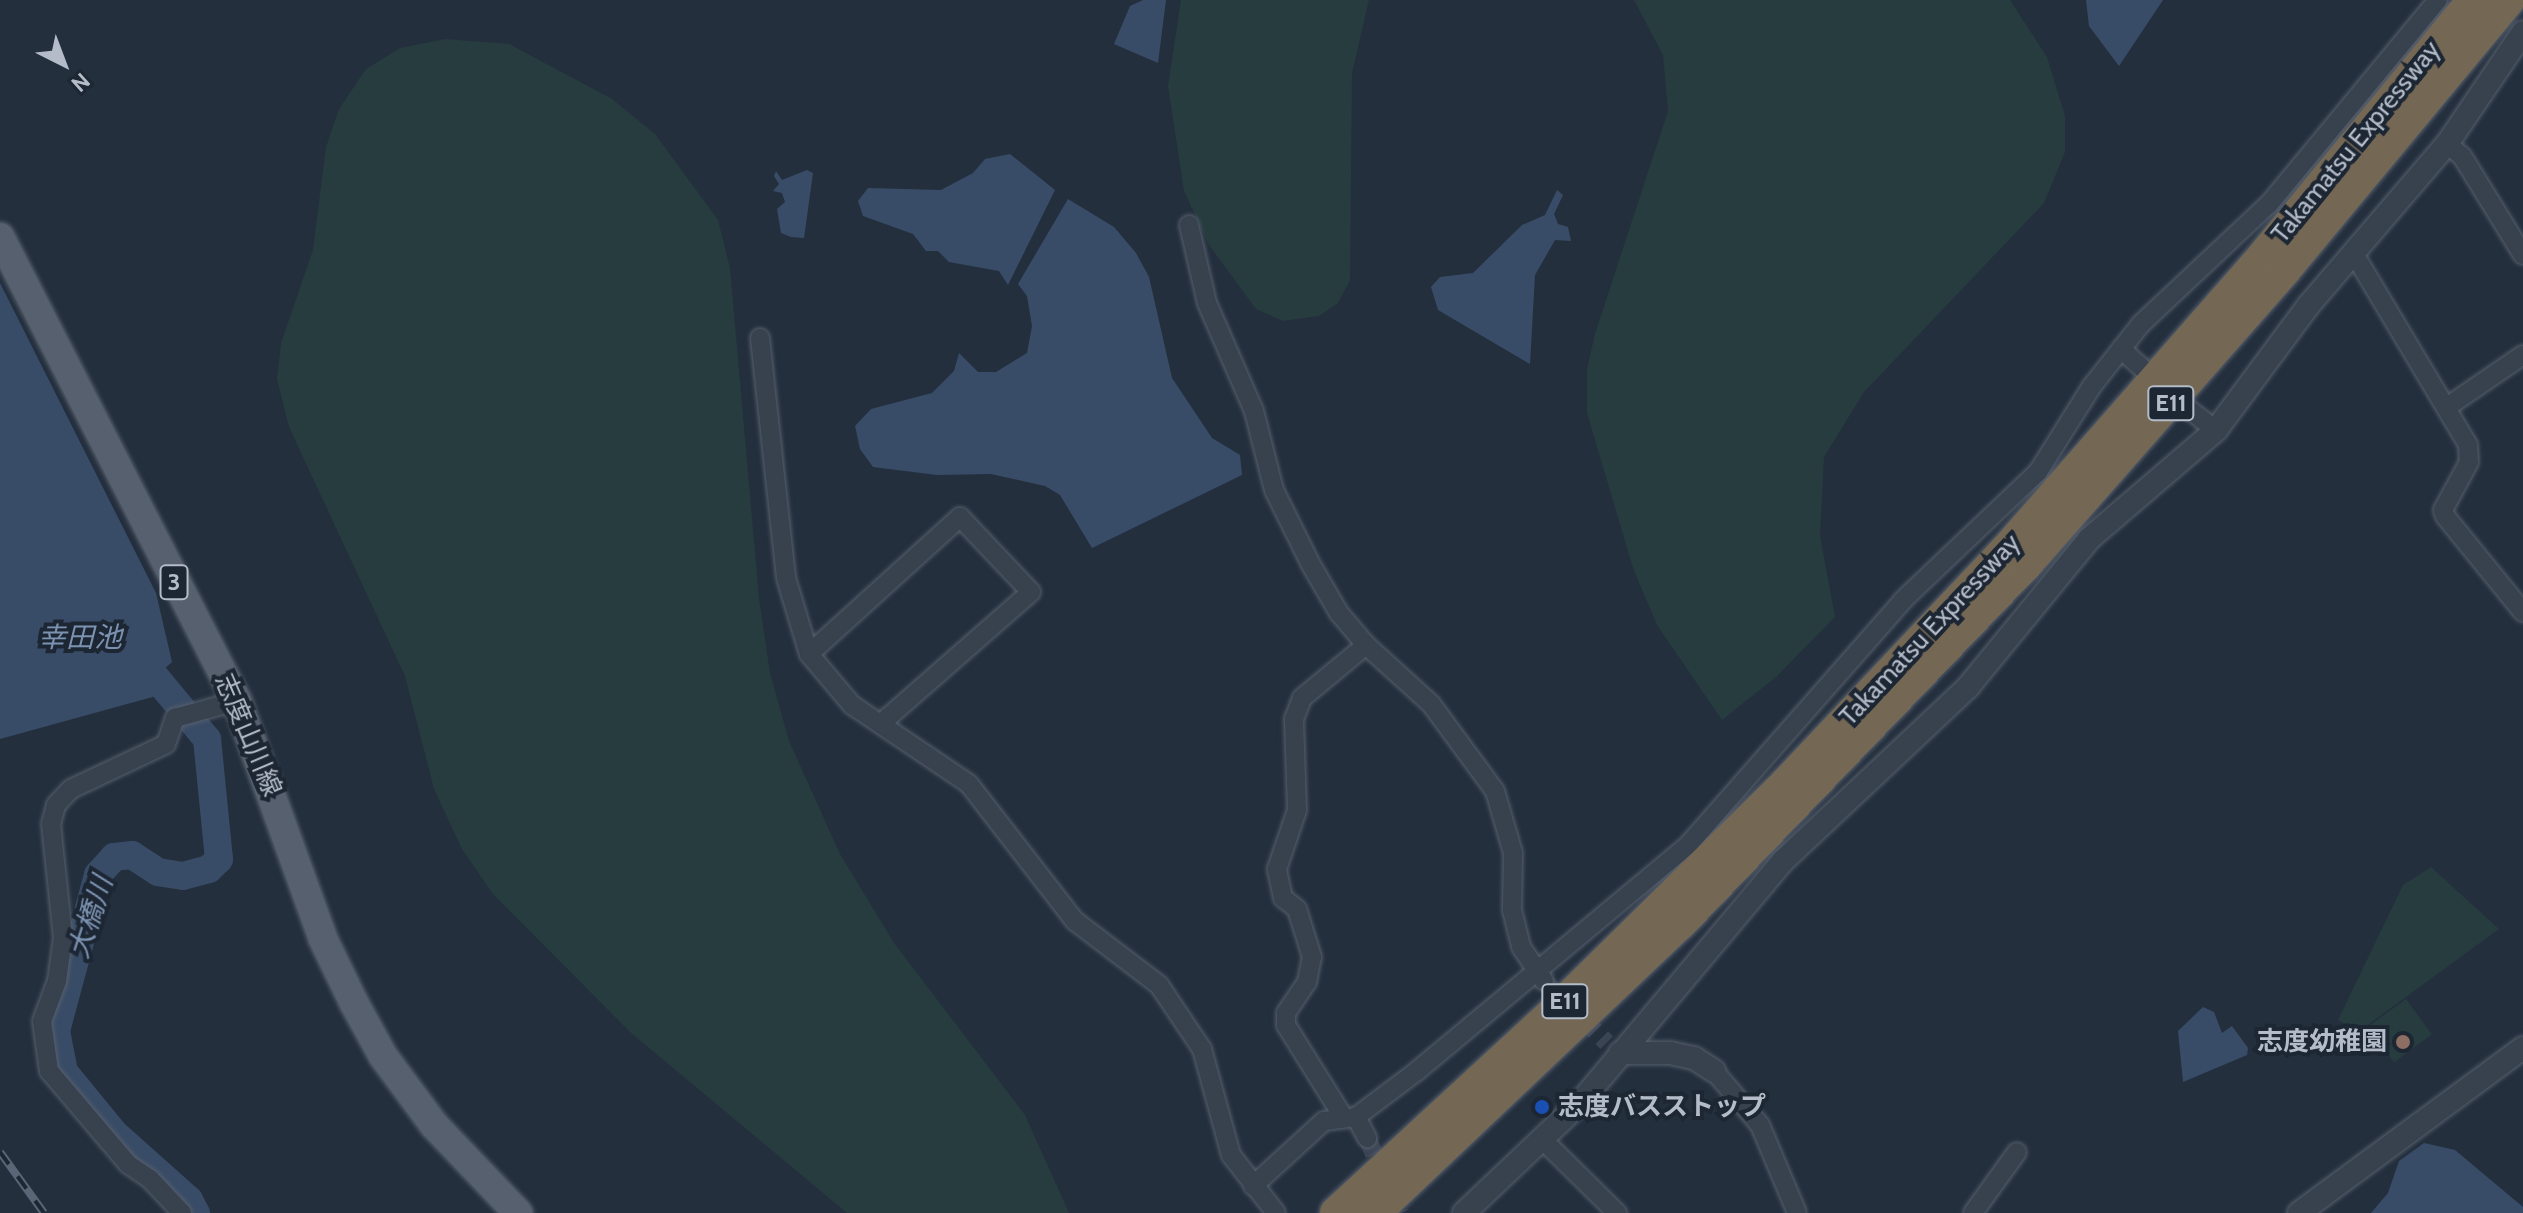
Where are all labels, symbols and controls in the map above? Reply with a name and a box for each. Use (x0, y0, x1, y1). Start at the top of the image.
north arrow (24, 24, 104, 104)
street label: Takamatsu Expressway (2265, 35, 2447, 249)
text: N (66, 67, 95, 97)
road number: E11 (2147, 383, 2195, 423)
street label: Takamatsu Expressway (1833, 528, 2027, 732)
road number: 3 (158, 562, 190, 602)
water label: 幸田池 (38, 620, 122, 654)
street label: 志度山川線 (208, 669, 288, 801)
water label: 大橋川 (61, 872, 119, 962)
road number: E11 (1541, 981, 1589, 1021)
place label: 志度幼稚園 (2257, 1026, 2387, 1058)
marker: 志度幼稚園 (2394, 1033, 2412, 1051)
place label: 志度バスストップ (1558, 1091, 1766, 1123)
marker: 志度バスストップ (1533, 1098, 1551, 1116)

